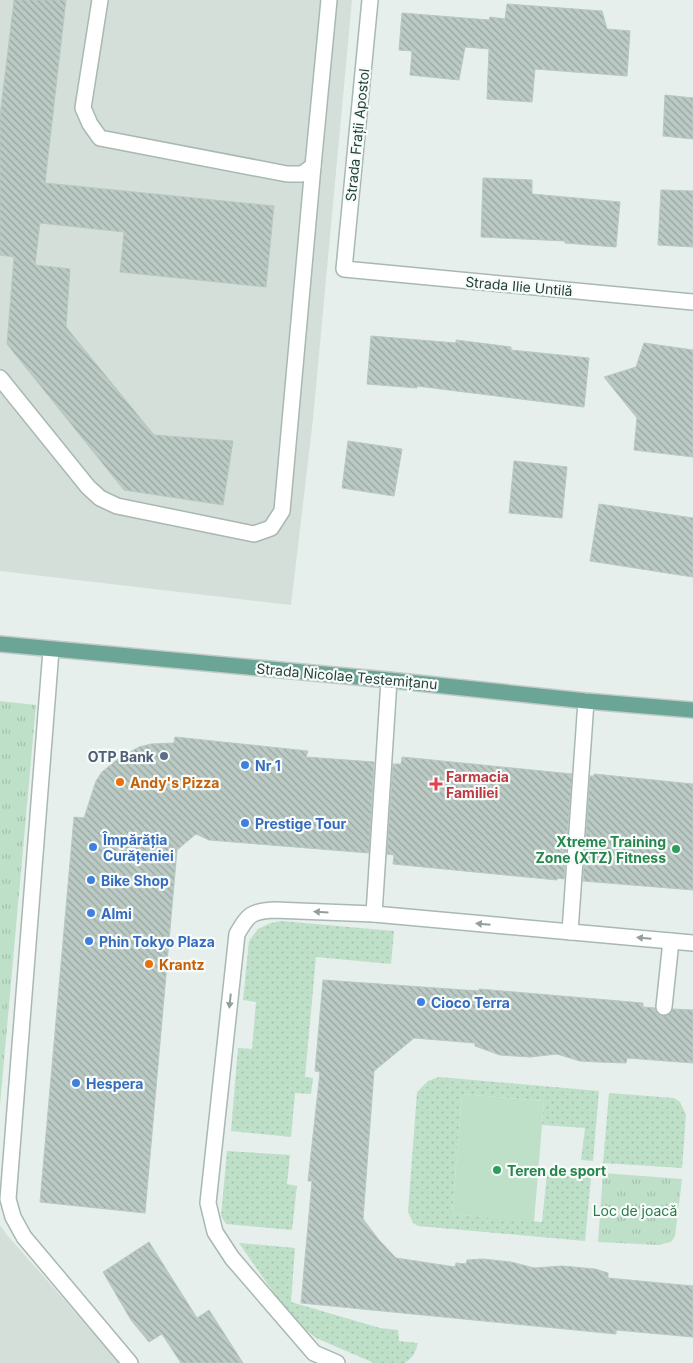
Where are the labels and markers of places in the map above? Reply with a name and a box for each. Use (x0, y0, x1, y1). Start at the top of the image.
place label: OTP Bank (88, 748, 155, 765)
marker: OTP Bank (158, 750, 170, 762)
place label: Nr 1 (255, 757, 281, 774)
marker: Nr 1 (239, 759, 251, 771)
place label: Farmacia Familiei (446, 768, 509, 801)
place label: Andy's Pizza (130, 774, 219, 791)
marker: Andy's Pizza (114, 776, 126, 788)
marker: Farmacia Familiei (430, 778, 442, 790)
place label: Prestige Tour (255, 815, 347, 832)
marker: Prestige Tour (239, 817, 251, 829)
place label: Împărăția Curățeniei (102, 830, 174, 864)
place label: Xtreme Training Zone (XTZ) Fitness (536, 833, 666, 866)
marker: Împărăția Curățeniei (87, 841, 99, 853)
marker: Xtreme Training Zone (XTZ) Fitness (670, 843, 682, 855)
place label: Bike Shop (101, 872, 169, 889)
marker: Bike Shop (85, 874, 97, 886)
place label: Almi (101, 905, 132, 922)
marker: Almi (85, 907, 97, 919)
place label: Phin Tokyo Plaza (99, 933, 215, 950)
marker: Phin Tokyo Plaza (83, 935, 95, 947)
place label: Krantz (159, 956, 205, 973)
marker: Krantz (143, 958, 155, 970)
place label: Cioco Terra (431, 994, 510, 1011)
marker: Cioco Terra (415, 996, 427, 1008)
place label: Hespera (86, 1075, 143, 1092)
marker: Hespera (70, 1077, 82, 1089)
place label: Teren de sport (507, 1162, 606, 1179)
marker: Teren de sport (491, 1164, 503, 1176)

